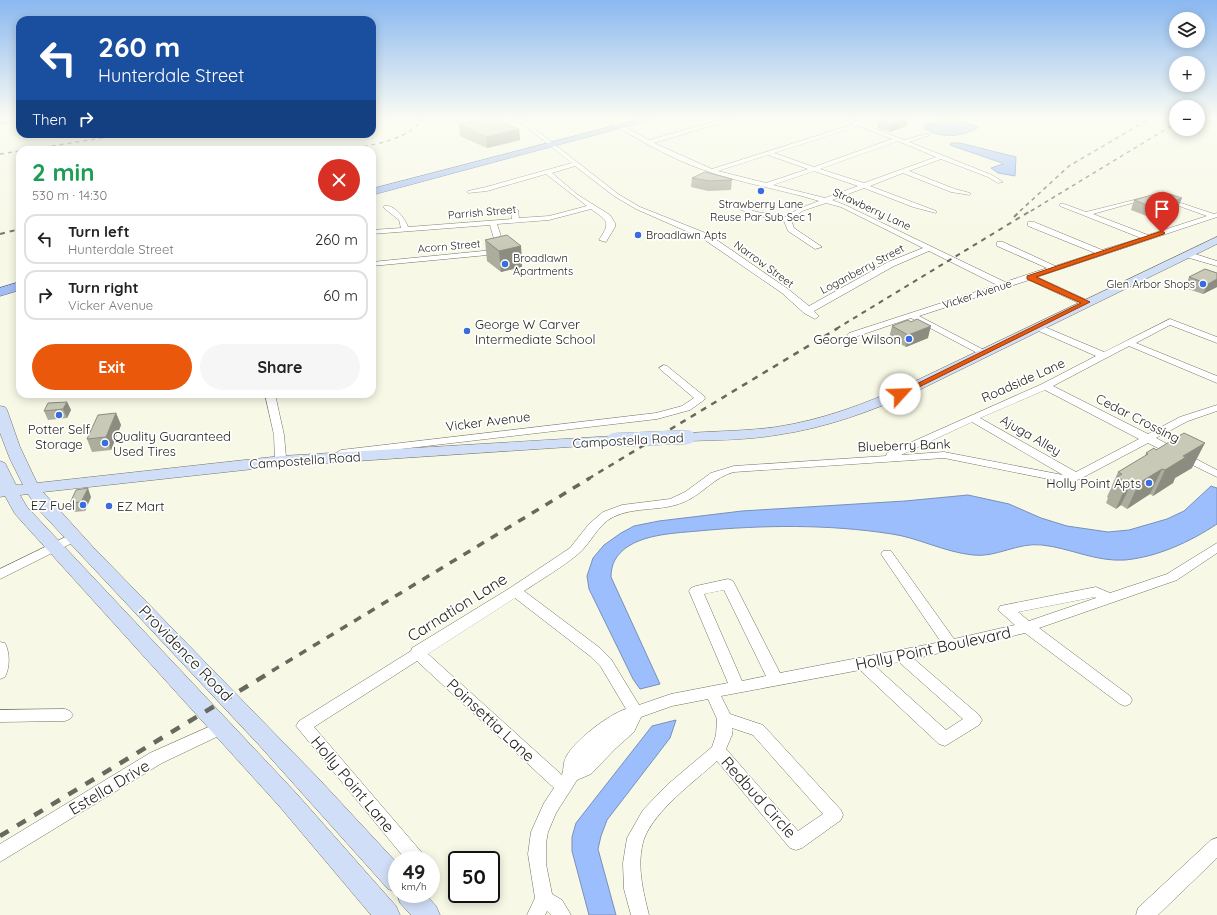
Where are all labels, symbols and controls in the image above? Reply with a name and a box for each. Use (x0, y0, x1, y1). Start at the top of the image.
map controls (1169, 12, 1205, 136)
button: layers (1169, 12, 1205, 48)
text: 260 m (98, 29, 180, 64)
icon: left (32, 32, 84, 84)
button: + (1169, 56, 1205, 92)
text: Hunterdale Street (98, 64, 244, 87)
button: − (1169, 100, 1205, 136)
icon: right (75, 108, 97, 130)
text: Then (32, 110, 67, 129)
text: 2 min (32, 157, 94, 187)
button: close (318, 159, 360, 201)
street label: Strawberry Lane (831, 185, 913, 233)
marker: Strawberry Lane Reuse Par Sub Sec 1 (756, 186, 766, 196)
text: 530 m · 14:30 (32, 187, 107, 203)
pin (1145, 192, 1179, 233)
place label: Strawberry Lane Reuse Par Sub Sec 1 (710, 197, 812, 224)
icon: arrive (1151, 198, 1173, 220)
street label: Parrish Street (447, 202, 517, 222)
text: Turn left (68, 222, 130, 241)
icon: left (34, 228, 56, 250)
place label: Broadlawn Apts (646, 228, 727, 242)
text: 260 m (315, 230, 358, 249)
marker: Broadlawn Apts (633, 230, 643, 240)
street label: Acorn Street (417, 236, 481, 256)
street label: Narrow Street (731, 238, 797, 291)
text: Hunterdale Street (68, 241, 174, 257)
street label: Loganberry Street (818, 241, 907, 297)
place label: Broadlawn Apartments (513, 251, 573, 278)
marker: Broadlawn Apartments (500, 259, 510, 269)
street label: Vicker Avenue (941, 276, 1013, 312)
place label: Glen Arbor Shops (1107, 277, 1195, 291)
text: Turn right (68, 278, 139, 297)
marker: Glen Arbor Shops (1198, 279, 1208, 289)
icon: right (34, 284, 56, 306)
text: 60 m (323, 286, 358, 305)
text: Vicker Avenue (68, 297, 153, 313)
place label: George W Carver Intermediate School (475, 316, 596, 347)
marker: George W Carver Intermediate School (462, 326, 472, 336)
place label: George Wilson (813, 331, 901, 347)
marker: George Wilson (904, 334, 914, 344)
button: Exit (32, 344, 192, 390)
button: Share (200, 344, 360, 390)
street label: Roadside Lane (979, 354, 1067, 406)
position arrow (879, 373, 921, 415)
street label: Cedar Crossing (1093, 390, 1183, 446)
street label: Vicker Avenue (445, 408, 531, 434)
marker: Potter Self Storage (54, 410, 64, 420)
street label: Ajuga Alley (998, 411, 1064, 459)
place label: Potter Self Storage (28, 421, 91, 452)
place label: Quality Guaranteed Used Tires (113, 428, 231, 459)
street label: Campostella Road (572, 429, 684, 451)
street label: Blueberry Bank (857, 435, 951, 455)
marker: Quality Guaranteed Used Tires (100, 438, 110, 448)
street label: Campostella Road (249, 448, 361, 472)
place label: Holly Point Apts (1046, 475, 1141, 491)
marker: Holly Point Apts (1144, 478, 1154, 488)
place label: EZ Fuel (31, 497, 75, 513)
place label: EZ Mart (117, 498, 164, 514)
marker: EZ Fuel (78, 500, 88, 510)
marker: EZ Mart (104, 501, 114, 511)
street label: Carnation Lane (403, 568, 511, 646)
street label: Providence Road (135, 601, 237, 705)
street label: Holly Point Boulevard (853, 622, 1013, 674)
street label: Poinsettia Lane (443, 674, 539, 766)
street label: Holly Point Lane (307, 732, 399, 836)
street label: Redbud Circle (717, 752, 801, 842)
street label: Estella Drive (65, 755, 153, 819)
speed limit sign: 50 (448, 851, 500, 903)
text: 49 (403, 859, 425, 884)
text: km/h (401, 880, 427, 893)

